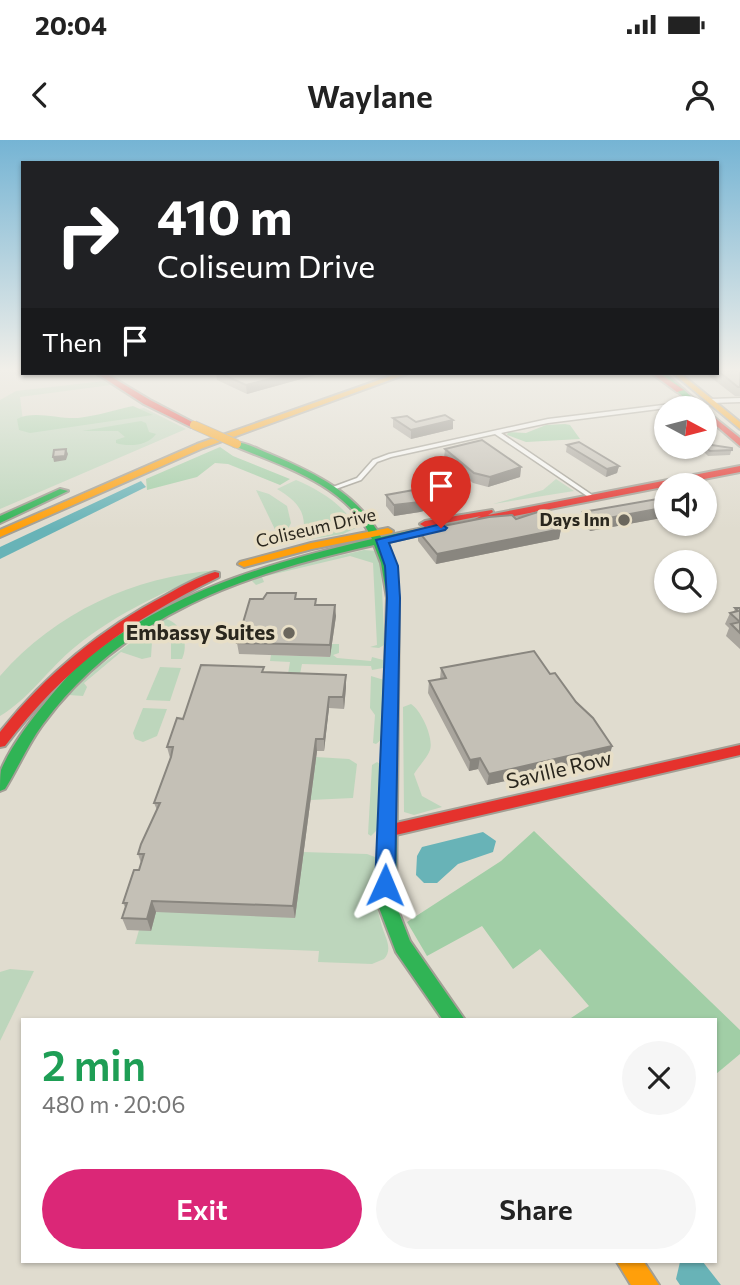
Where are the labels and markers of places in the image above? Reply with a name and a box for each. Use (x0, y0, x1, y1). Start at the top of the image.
pin (411, 456, 471, 528)
place label: Days Inn (540, 508, 610, 530)
marker: Days Inn (616, 512, 632, 528)
place label: Embassy Suites (126, 619, 275, 644)
marker: Embassy Suites (281, 625, 297, 641)

